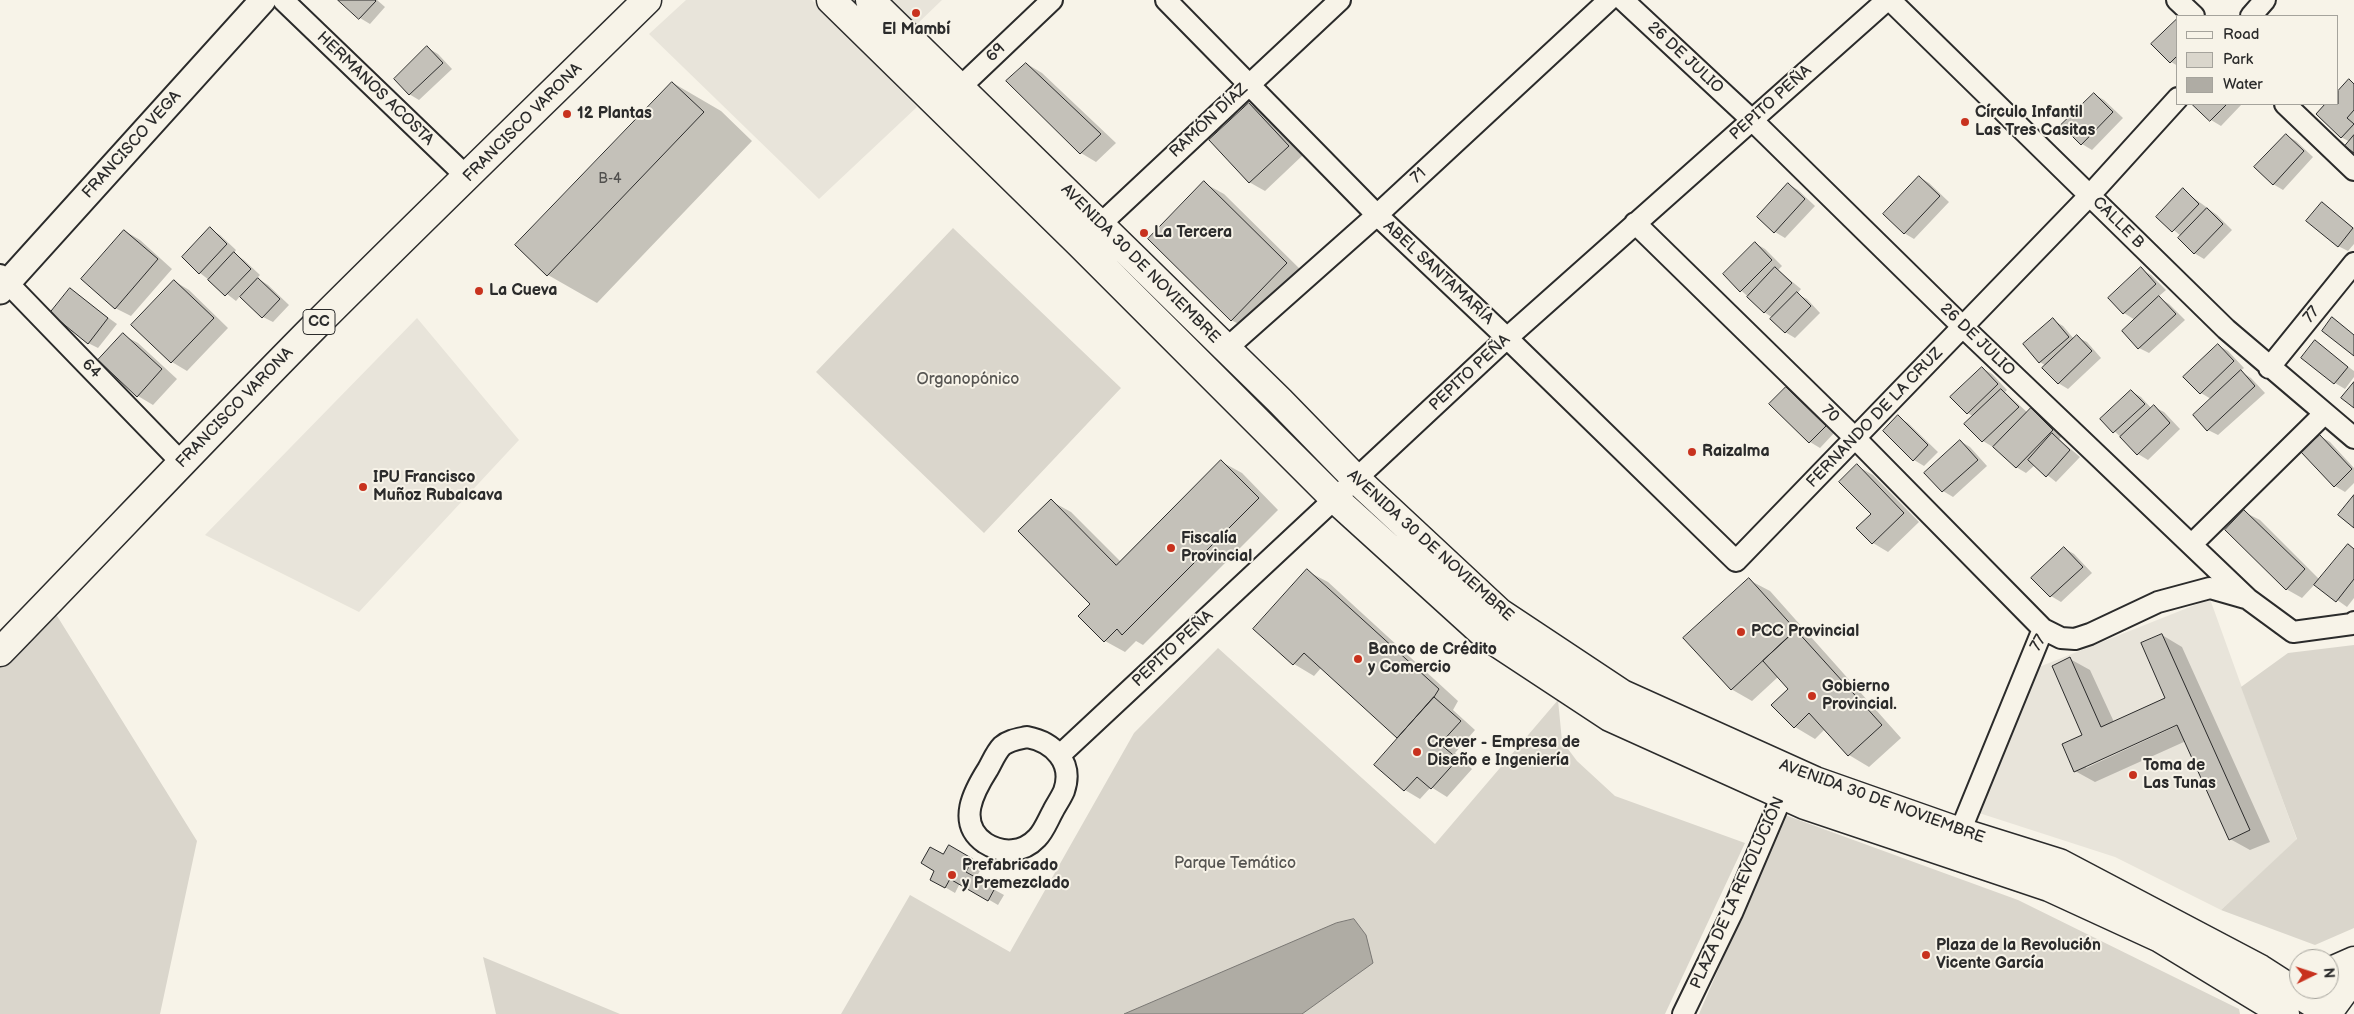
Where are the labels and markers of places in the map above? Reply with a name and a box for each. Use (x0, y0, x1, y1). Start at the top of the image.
marker: El Mambí (910, 7, 922, 19)
place label: El Mambí (882, 20, 950, 40)
place label: Círculo Infantil Las Tres Casitas (1975, 103, 2095, 141)
place label: 12 Plantas (577, 104, 652, 124)
marker: 12 Plantas (561, 108, 573, 120)
marker: Círculo Infantil Las Tres Casitas (1959, 116, 1971, 128)
place label: La Tercera (1154, 223, 1232, 243)
marker: La Tercera (1138, 227, 1150, 239)
place label: La Cueva (489, 281, 557, 301)
marker: La Cueva (473, 285, 485, 297)
place label: Raizalma (1702, 442, 1770, 462)
marker: Raizalma (1686, 446, 1698, 458)
place label: IPU Francisco Muñoz Rubalcava (373, 468, 503, 506)
marker: IPU Francisco Muñoz Rubalcava (357, 481, 369, 493)
place label: Fiscalía Provincial (1181, 529, 1252, 567)
marker: Fiscalía Provincial (1165, 542, 1177, 554)
place label: PCC Provincial (1751, 622, 1859, 642)
marker: PCC Provincial (1735, 626, 1747, 638)
place label: Banco de Crédito y Comercio (1368, 640, 1497, 678)
marker: Banco de Crédito y Comercio (1352, 653, 1364, 665)
place label: Gobierno Provincial. (1822, 677, 1897, 715)
marker: Gobierno Provincial. (1806, 690, 1818, 702)
place label: Crever - Empresa de Diseño e Ingeniería (1427, 733, 1580, 771)
marker: Crever - Empresa de Diseño e Ingeniería (1411, 746, 1423, 758)
place label: Toma de Las Tunas (2143, 756, 2216, 794)
marker: Toma de Las Tunas (2127, 769, 2139, 781)
place label: Prefabricado y Premezclado (962, 856, 1070, 894)
marker: Prefabricado y Premezclado (946, 869, 958, 881)
place label: Plaza de la Revolución Vicente García (1936, 936, 2101, 974)
marker: Plaza de la Revolución Vicente García (1920, 949, 1932, 961)

